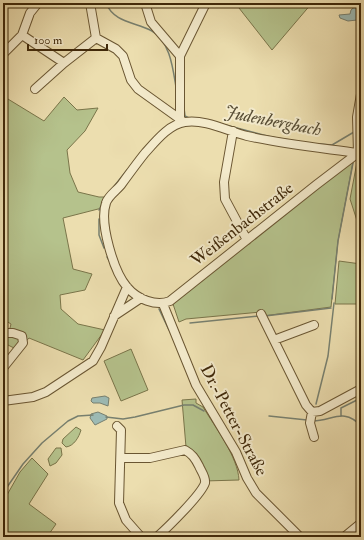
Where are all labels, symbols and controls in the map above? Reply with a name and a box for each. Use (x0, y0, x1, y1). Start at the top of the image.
scale bar (28, 26, 107, 52)
text: 100 m (34, 33, 63, 48)
water label: Judenbergbach (223, 100, 323, 142)
street label: Weißenbachstraße (186, 177, 297, 271)
street label: Dr.-Petter-Straße (196, 361, 272, 479)

